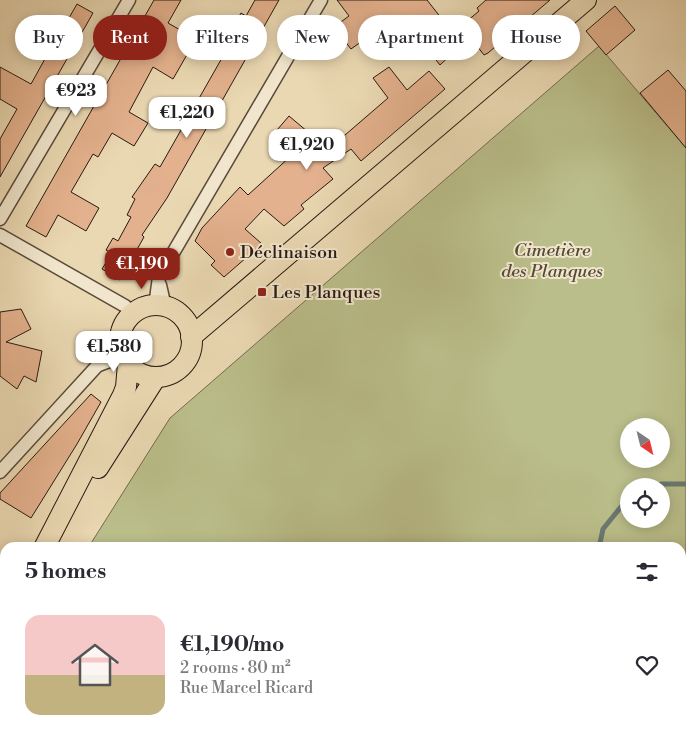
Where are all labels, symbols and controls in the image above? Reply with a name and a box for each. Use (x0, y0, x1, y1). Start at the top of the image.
chip: Buy (15, 15, 83, 60)
chip: Rent (93, 15, 167, 60)
chip: Filters (177, 15, 267, 60)
chip: New (277, 15, 348, 60)
chip: Apartment (358, 15, 482, 60)
chip: House (492, 15, 580, 60)
pin: €923 (46, 74, 106, 117)
text: €923 (56, 81, 96, 101)
pin: €1,220 (146, 96, 228, 139)
text: €1,220 (160, 103, 214, 123)
pin: €1,920 (266, 128, 348, 171)
text: €1,920 (280, 135, 334, 155)
park label: Cimetière des Planques (501, 239, 603, 283)
place label: Déclinaison (240, 241, 338, 264)
marker: Déclinaison (224, 246, 236, 258)
pin: €1,190 (101, 248, 183, 290)
text: €1,190 (116, 254, 168, 274)
place label: Les Planques (272, 281, 381, 304)
marker: Les Planques (256, 286, 268, 298)
pin: €1,580 (73, 330, 155, 373)
text: €1,580 (87, 337, 141, 357)
north arrow (620, 418, 670, 468)
map controls (620, 418, 670, 528)
button: locate (620, 478, 670, 528)
icon: filters (633, 558, 661, 586)
text: 5 homes (25, 559, 106, 585)
text: €1,190/mo (180, 632, 284, 658)
icon: home (65, 635, 125, 695)
icon: heart (633, 651, 661, 679)
text: 2 rooms · 80 m² (180, 658, 291, 678)
text: Rue Marcel Ricard (180, 678, 313, 698)

